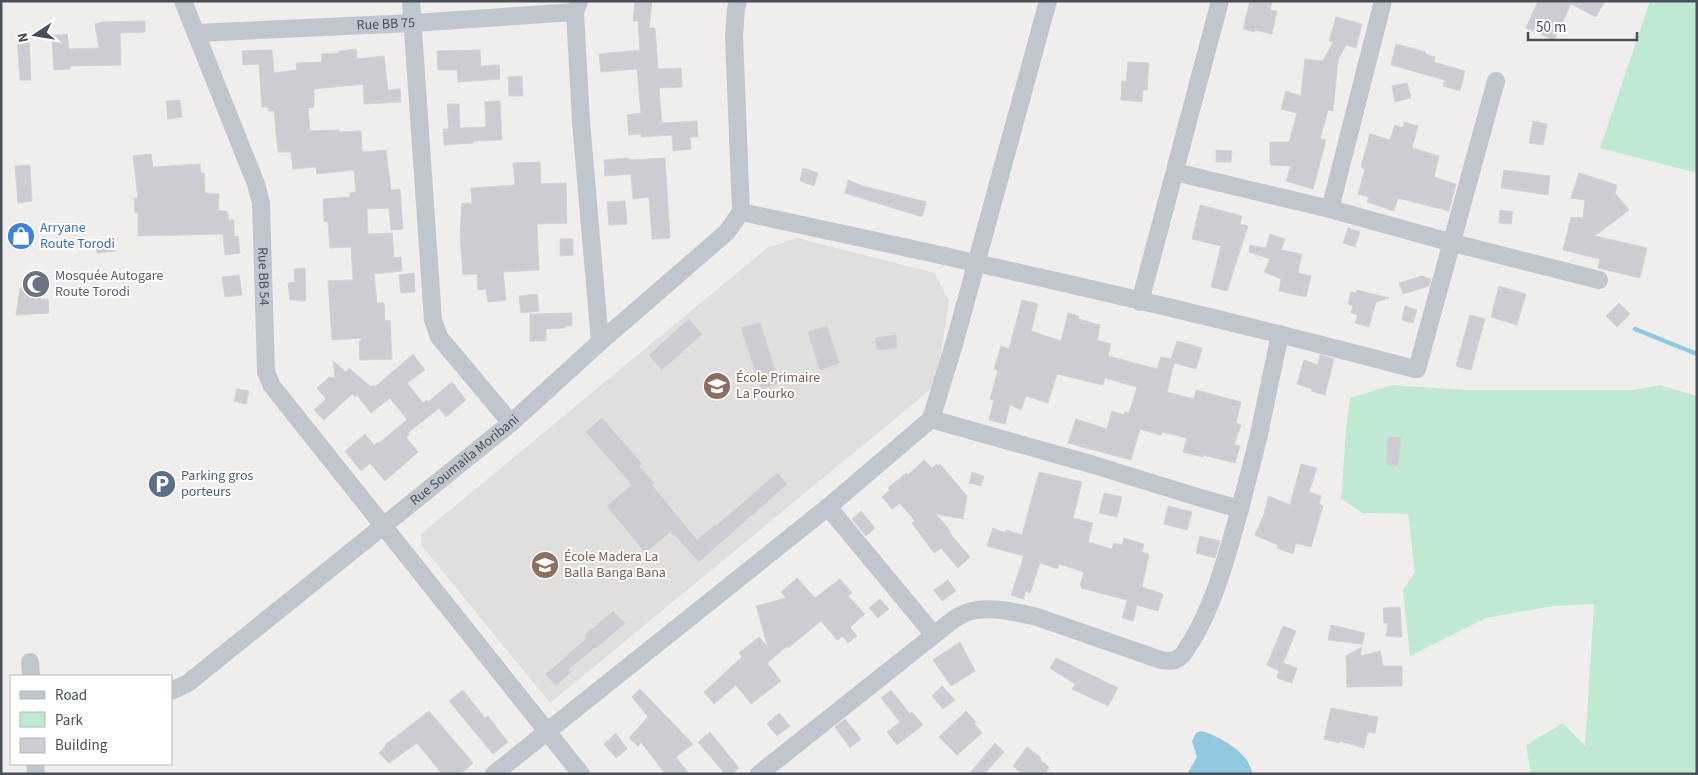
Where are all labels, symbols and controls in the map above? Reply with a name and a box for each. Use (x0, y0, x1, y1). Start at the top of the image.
north arrow (10, 10, 60, 60)
scale bar (1528, 10, 1637, 42)
street label: Rue BB 75 (356, 13, 416, 36)
text: 50 m (1536, 17, 1566, 38)
text: N (13, 31, 34, 44)
place label: Arryane Route Torodi (40, 218, 115, 254)
shop icon: Arryane Route Torodi (6, 221, 36, 251)
street label: Rue BB 54 (252, 247, 274, 306)
place label: Mosquée Autogare Route Torodi (55, 266, 164, 302)
mosque icon: Mosquée Autogare Route Torodi (21, 269, 51, 299)
place label: École Primaire La Pourko (736, 368, 820, 404)
school or university icon: École Primaire La Pourko (702, 371, 732, 401)
street label: Rue Soumaila Moribani (406, 410, 524, 511)
place label: Parking gros porteurs (181, 466, 253, 502)
parking icon: Parking gros porteurs (147, 469, 177, 499)
place label: École Madera La Balla Banga Bana (564, 547, 666, 583)
school or university icon: École Madera La Balla Banga Bana (530, 550, 560, 580)
legend (10, 675, 172, 765)
text: Road (55, 685, 87, 706)
text: Park (55, 710, 84, 731)
text: Building (55, 735, 108, 756)

